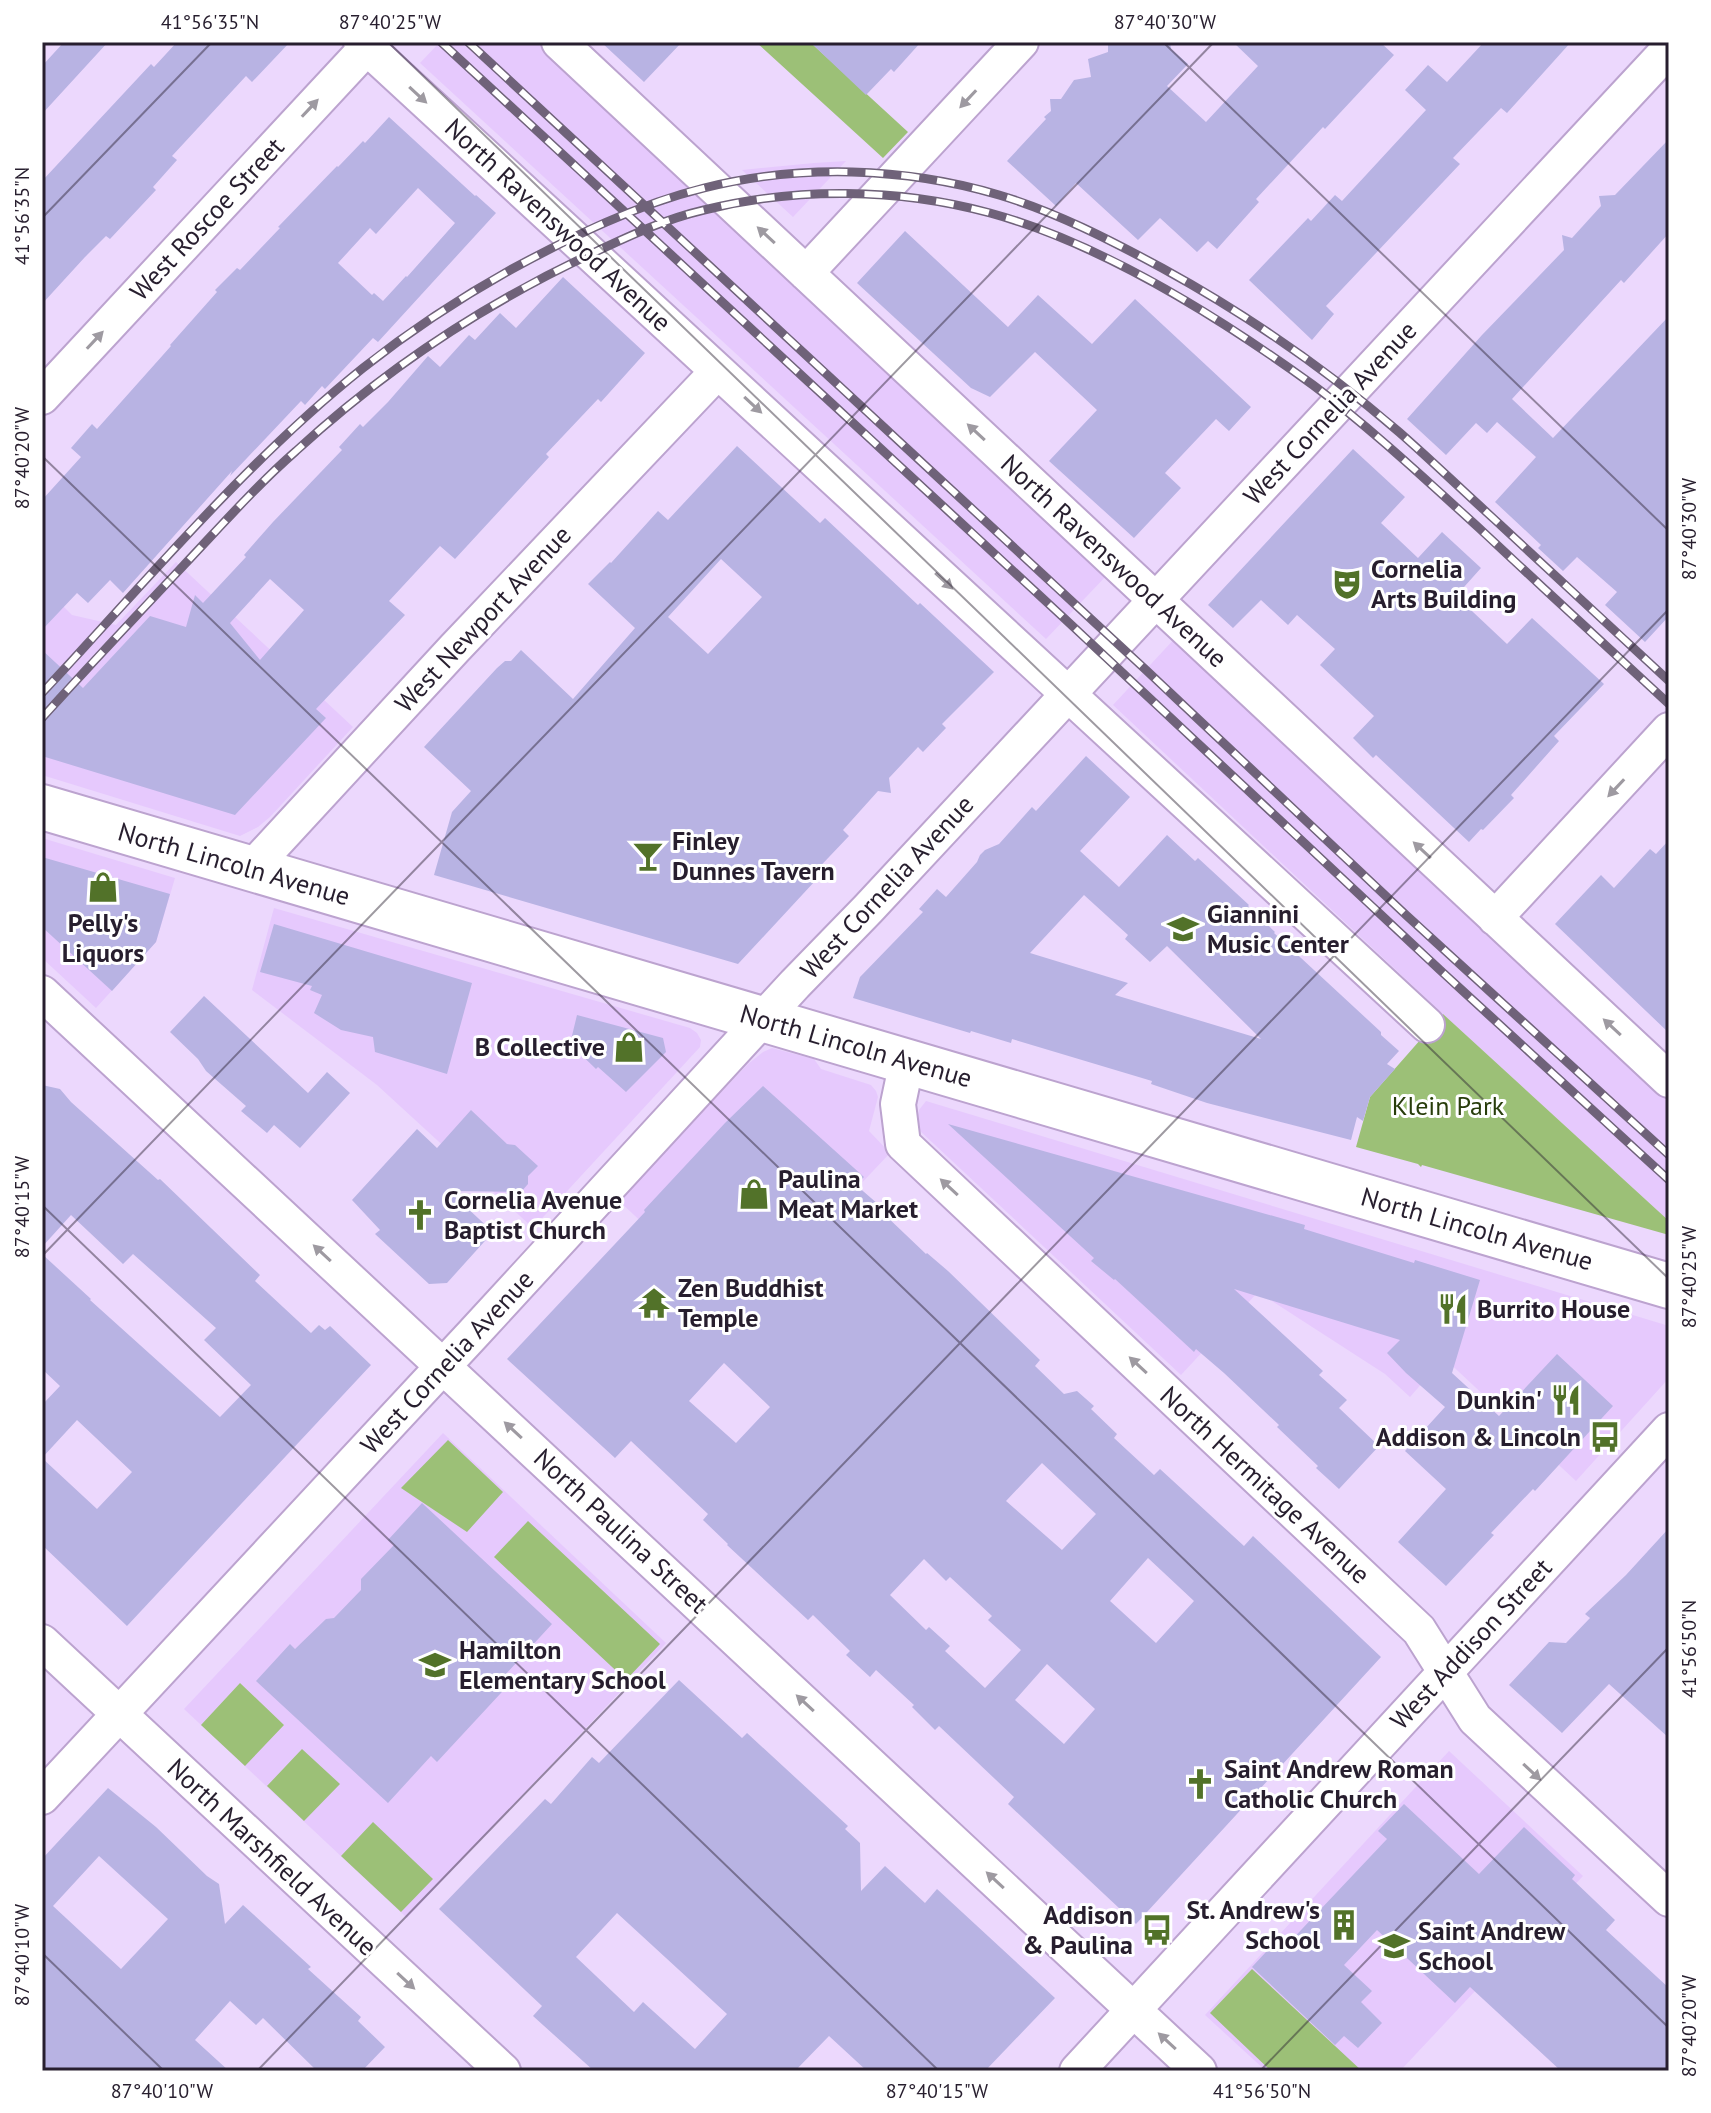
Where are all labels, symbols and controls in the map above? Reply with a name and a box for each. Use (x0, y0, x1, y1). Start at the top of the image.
text: 41°56'35"N (161, 9, 259, 35)
text: 87°40'25"W (339, 9, 442, 35)
text: 87°40'30"W (1114, 9, 1217, 35)
one-way arrow (408, 86, 427, 104)
one-way arrow (959, 89, 977, 108)
one-way arrow (301, 99, 319, 118)
street label: North Ravenswood Avenue (438, 111, 678, 338)
street label: West Roscoe Street (123, 130, 291, 307)
text: 41°56'35"N (9, 167, 35, 265)
one-way arrow (757, 227, 776, 245)
street label: West Cornelia Avenue (1236, 314, 1423, 511)
one-way arrow (86, 330, 104, 349)
one-way arrow (743, 395, 762, 413)
text: 87°40'20"W (9, 406, 35, 509)
one-way arrow (967, 424, 986, 442)
street label: North Ravenswood Avenue (994, 447, 1234, 674)
text: 87°40'30"W (1676, 477, 1702, 580)
street label: West Newport Avenue (387, 518, 578, 719)
place label: Cornelia Arts Building (1371, 552, 1516, 615)
theatre icon: Cornelia Arts Building (1330, 567, 1364, 601)
one-way arrow (934, 572, 953, 590)
one-way arrow (1608, 778, 1626, 797)
street label: West Cornelia Avenue (793, 788, 980, 985)
street label: North Lincoln Avenue (114, 815, 354, 912)
place label: Finley Dunnes Tavern (672, 824, 835, 887)
bar icon: Finley Dunnes Tavern (631, 839, 665, 873)
one-way arrow (1413, 841, 1432, 859)
shop icon: Pelly's Liquors (86, 870, 120, 904)
place label: Giannini Music Center (1207, 897, 1350, 960)
place label: Pelly's Liquors (62, 906, 144, 969)
school or university icon: Giannini Music Center (1166, 912, 1200, 946)
street label: North Lincoln Avenue (736, 997, 976, 1094)
one-way arrow (1603, 1018, 1622, 1037)
place label: B Collective (475, 1030, 605, 1063)
shop icon: B Collective (612, 1030, 646, 1064)
park label: Klein Park (1392, 1089, 1505, 1122)
text: 87°40'15"W (9, 1155, 35, 1258)
place label: Paulina Meat Market (778, 1162, 918, 1225)
shop icon: Paulina Meat Market (737, 1177, 771, 1211)
one-way arrow (940, 1178, 959, 1197)
street label: North Lincoln Avenue (1357, 1180, 1597, 1277)
place label: Cornelia Avenue Baptist Church (444, 1183, 622, 1246)
church icon: Cornelia Avenue Baptist Church (403, 1198, 437, 1232)
text: 87°40'25"W (1676, 1225, 1702, 1328)
one-way arrow (313, 1245, 332, 1263)
street label: West Cornelia Avenue (353, 1263, 540, 1460)
place label: Zen Buddhist Temple (678, 1271, 824, 1334)
temple icon: Zen Buddhist Temple (637, 1286, 671, 1320)
restaurant icon: Burrito House (1436, 1292, 1470, 1326)
place label: Burrito House (1477, 1292, 1630, 1325)
one-way arrow (1129, 1357, 1148, 1375)
street label: North Hermitage Avenue (1154, 1379, 1377, 1590)
place label: Dunkin' (1456, 1383, 1542, 1416)
restaurant icon: Dunkin' (1549, 1383, 1583, 1417)
place label: Addison & Lincoln (1376, 1420, 1581, 1453)
bus stop icon: Addison & Lincoln (1588, 1420, 1622, 1454)
one-way arrow (503, 1421, 522, 1439)
street label: North Paulina Street (527, 1441, 716, 1620)
street label: West Addison Street (1383, 1551, 1559, 1736)
text: 41°56'50"N (1676, 1600, 1702, 1698)
place label: Hamilton Elementary School (459, 1633, 666, 1696)
school or university icon: Hamilton Elementary School (418, 1648, 452, 1682)
one-way arrow (796, 1694, 815, 1712)
street label: North Marshfield Avenue (161, 1751, 384, 1962)
place label: Saint Andrew Roman Catholic Church (1224, 1752, 1454, 1815)
one-way arrow (1523, 1762, 1542, 1780)
church icon: Saint Andrew Roman Catholic Church (1183, 1767, 1217, 1801)
one-way arrow (986, 1872, 1005, 1890)
place label: St. Andrew's School (1186, 1893, 1320, 1956)
place label: Addison & Paulina (1023, 1898, 1133, 1961)
text: 87°40'10"W (9, 1903, 35, 2006)
building icon: St. Andrew's School (1327, 1908, 1361, 1942)
bus stop icon: Addison & Paulina (1140, 1913, 1174, 1947)
place label: Saint Andrew School (1418, 1914, 1566, 1977)
school or university icon: Saint Andrew School (1377, 1929, 1411, 1963)
one-way arrow (397, 1972, 416, 1990)
text: 87°40'20"W (1676, 1974, 1702, 2077)
one-way arrow (1157, 2032, 1176, 2050)
text: 87°40'10"W (111, 2078, 214, 2104)
text: 87°40'15"W (886, 2078, 989, 2104)
text: 41°56'50"N (1213, 2078, 1311, 2104)

